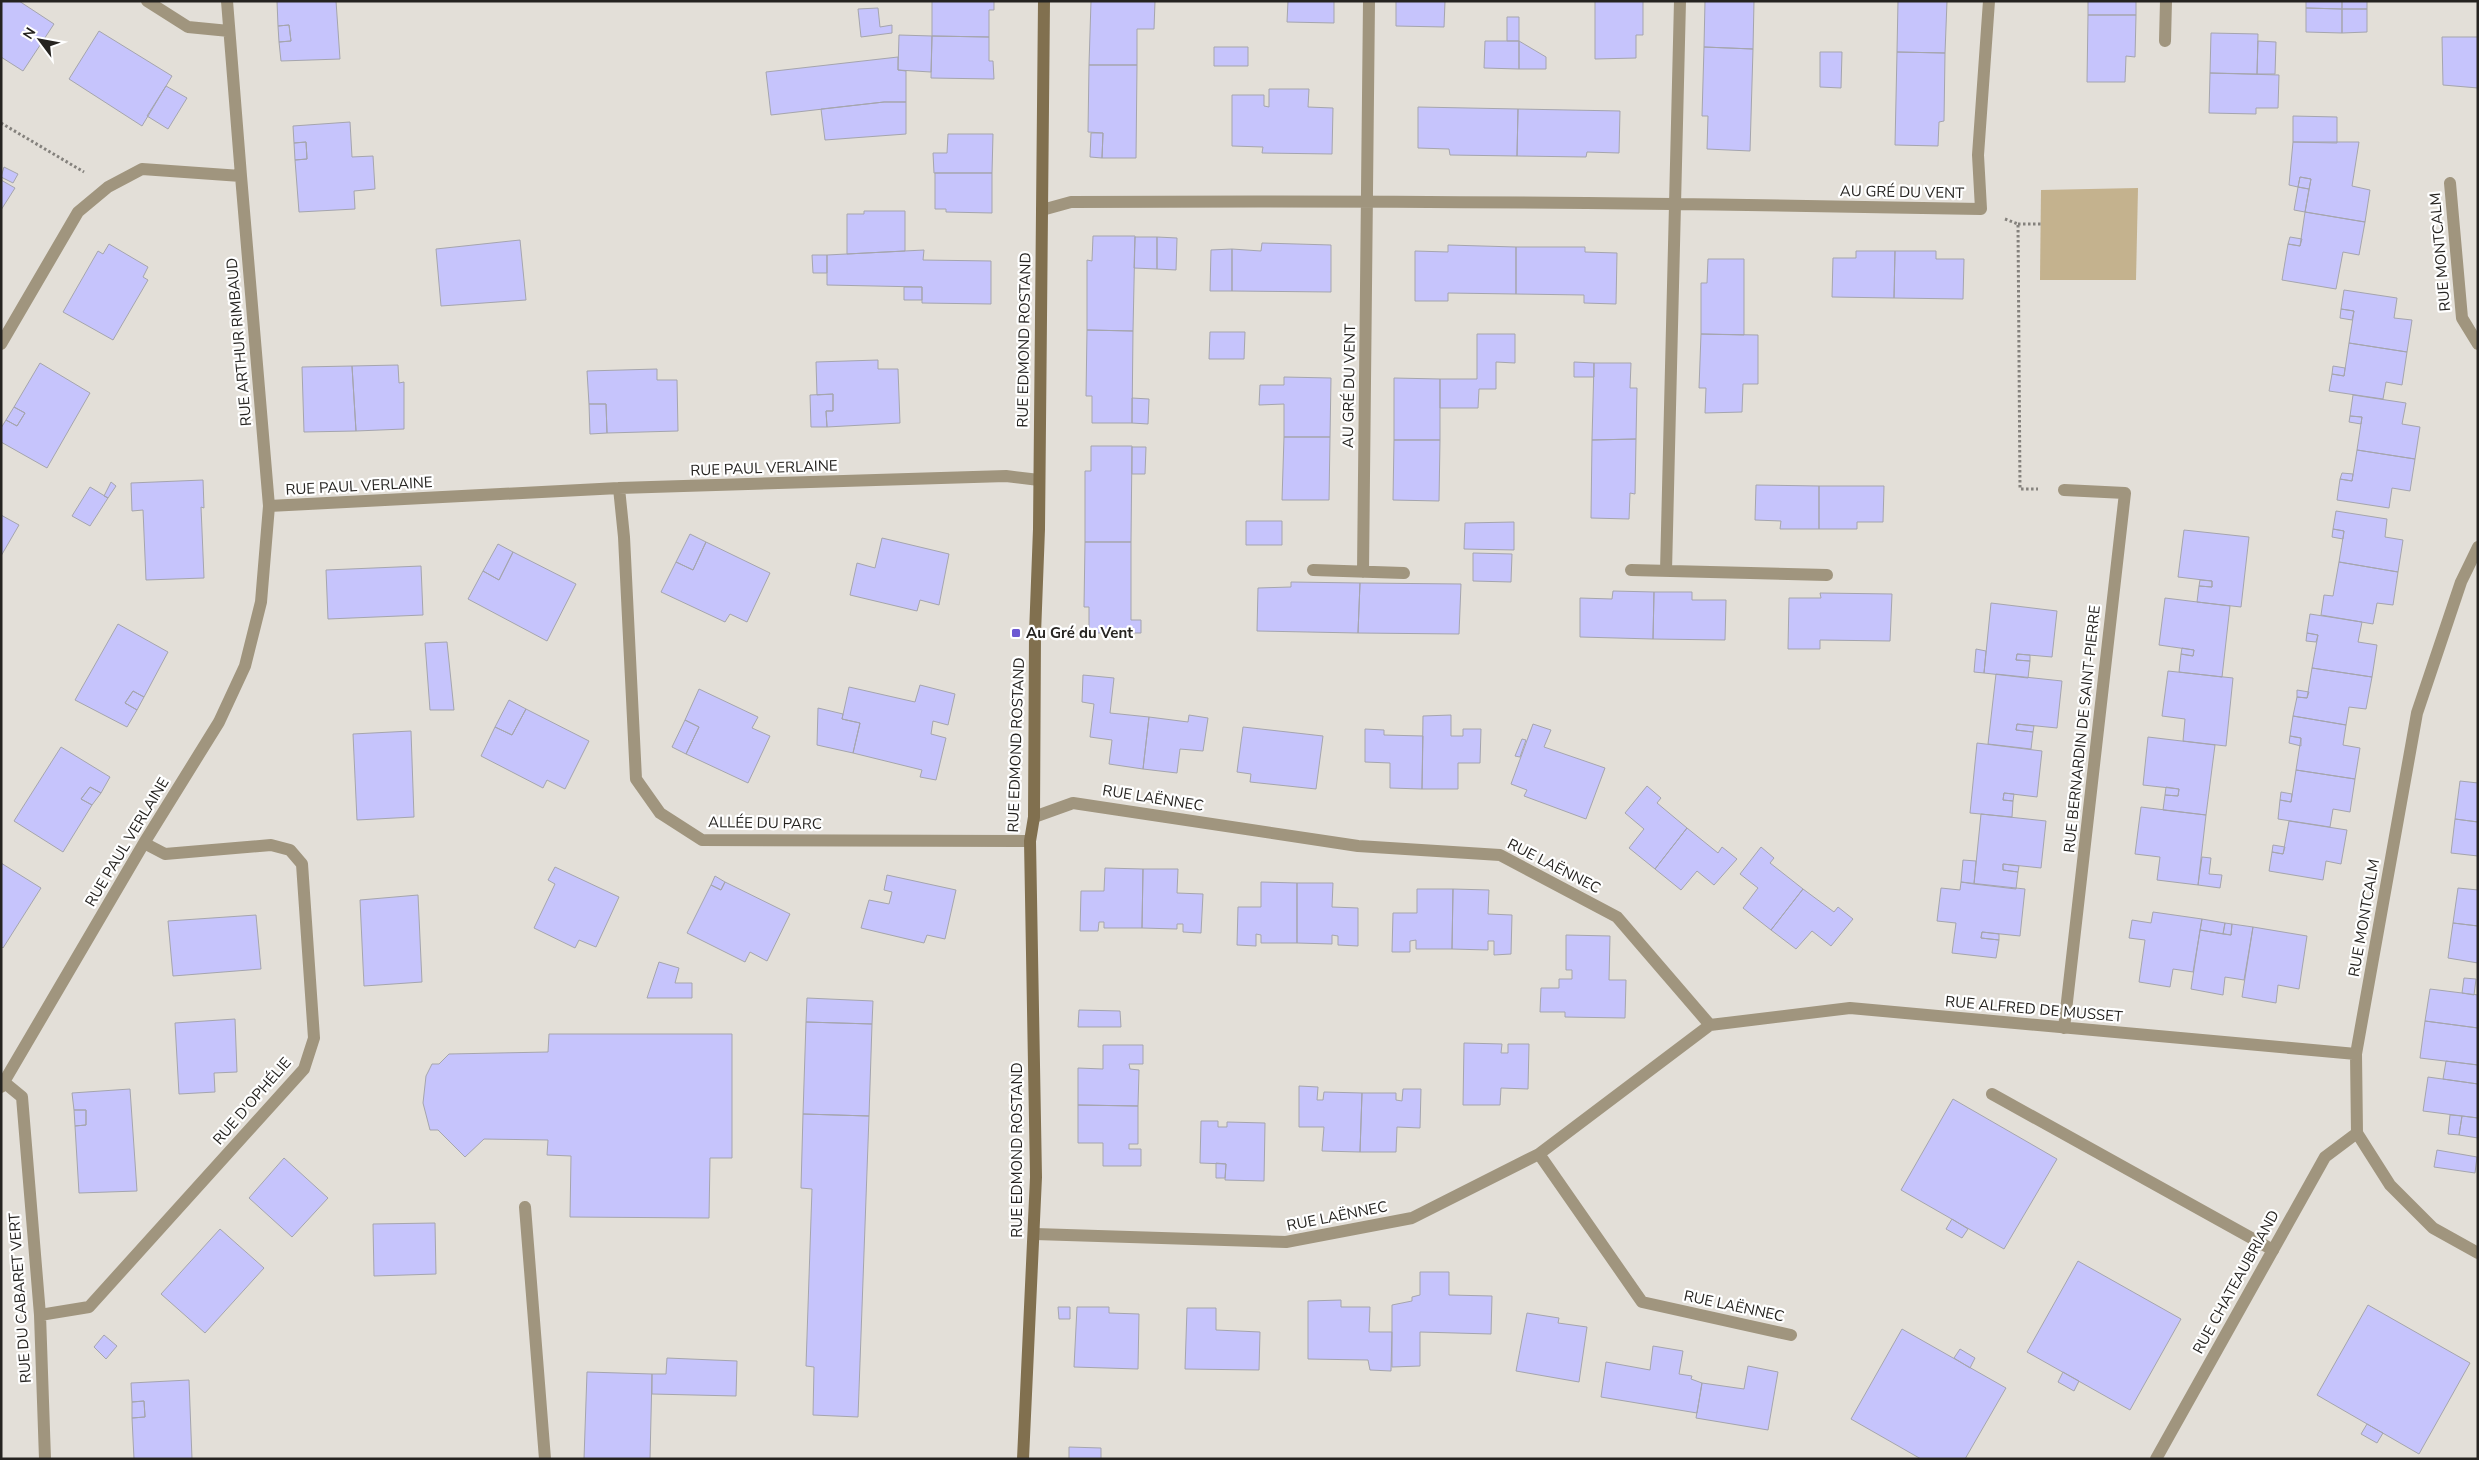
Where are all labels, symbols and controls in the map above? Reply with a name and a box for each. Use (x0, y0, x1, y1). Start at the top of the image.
north arrow (15, 15, 65, 65)
text: N (19, 24, 40, 43)
street label: AU GRÉ DU VENT (1840, 181, 1964, 203)
street label: RUE MONTCALM (2425, 192, 2455, 312)
street label: RUE EDMOND ROSTAND (1012, 252, 1036, 428)
street label: RUE ARTHUR RIMBAUD (222, 257, 256, 427)
street label: AU GRÉ DU VENT (1338, 324, 1360, 448)
street label: RUE PAUL VERLAINE (690, 455, 838, 481)
street label: RUE PAUL VERLAINE (285, 472, 433, 500)
street label: RUE BERNARDIN DE SAINT-PIERRE (2059, 604, 2105, 854)
place label: Au Gré du Vent (1026, 623, 1133, 643)
marker: Au Gré du Vent (1010, 627, 1022, 639)
street label: RUE EDMOND ROSTAND (1003, 657, 1029, 833)
street label: RUE PAUL VERLAINE (80, 774, 174, 910)
street label: RUE LAËNNEC (1101, 780, 1205, 816)
street label: ALLÉE DU PARC (708, 812, 822, 834)
street label: RUE LAËNNEC (1504, 834, 1604, 898)
street label: RUE MONTCALM (2344, 858, 2384, 978)
street label: RUE ALFRED DE MUSSET (1944, 991, 2124, 1027)
street label: RUE D'OPHÉLIE (208, 1053, 296, 1149)
street label: RUE EDMOND ROSTAND (1007, 1062, 1027, 1238)
street label: RUE LAËNNEC (1285, 1196, 1389, 1236)
street label: RUE CHATEAUBRIAND (2188, 1207, 2284, 1357)
street label: RUE DU CABARET VERT (4, 1212, 36, 1384)
street label: RUE LAËNNEC (1682, 1286, 1786, 1326)

